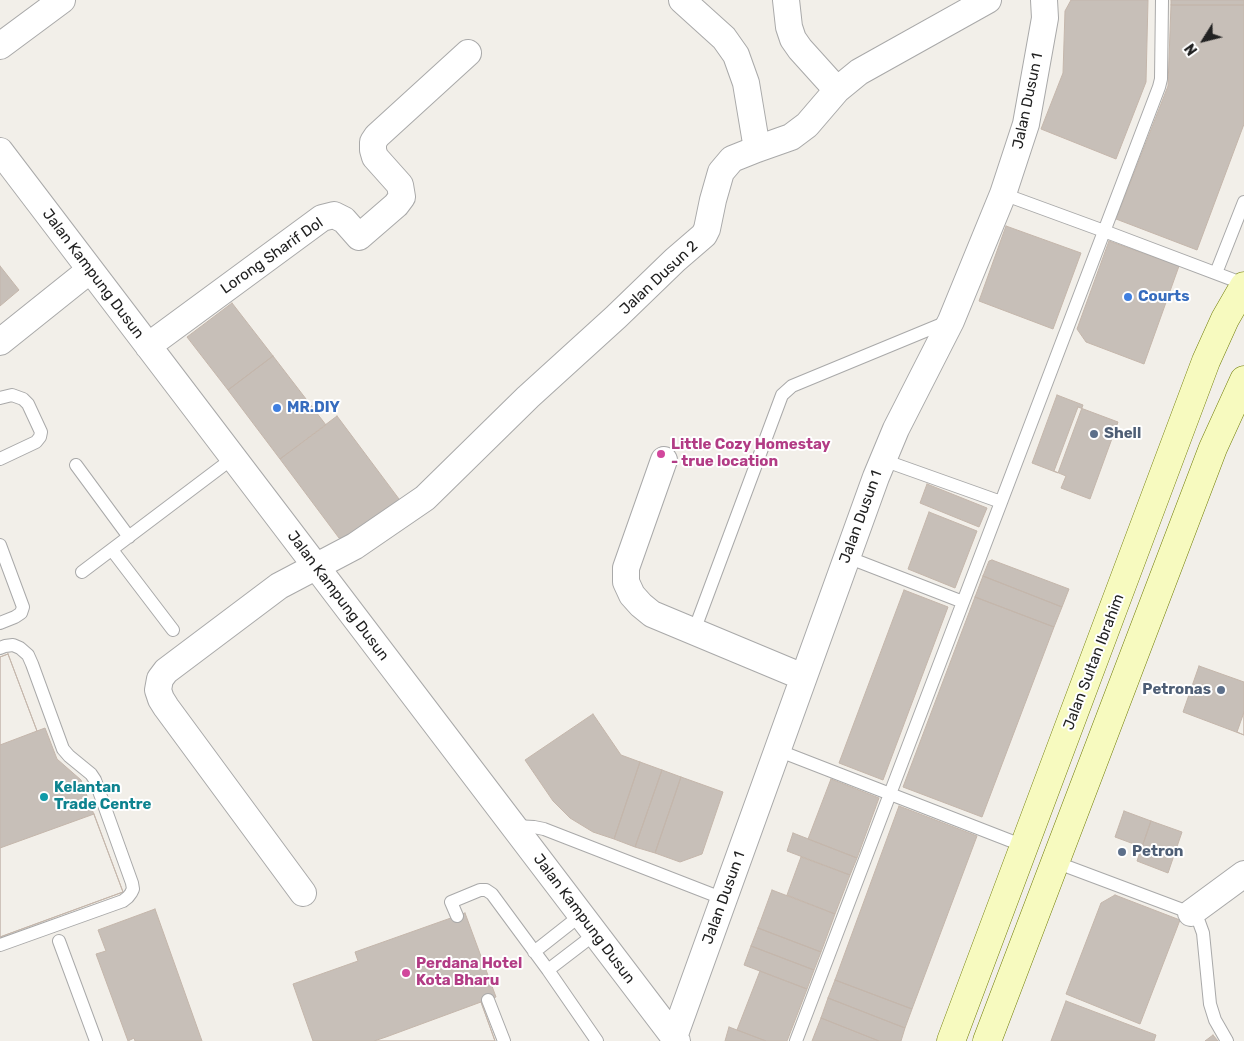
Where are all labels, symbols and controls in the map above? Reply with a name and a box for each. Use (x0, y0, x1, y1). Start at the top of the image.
north arrow (1179, 15, 1229, 65)
text: N (1182, 40, 1201, 58)
street label: Jalan Dusun 1 (1009, 51, 1047, 151)
street label: Jalan Kampung Dusun (38, 206, 148, 342)
street label: Lorong Sharif Dol (217, 214, 327, 298)
street label: Jalan Dusun 2 (616, 237, 702, 319)
place label: Courts (1138, 288, 1189, 306)
marker: Courts (1122, 291, 1134, 303)
place label: MR.DIY (287, 399, 340, 417)
marker: MR.DIY (271, 402, 283, 414)
place label: Shell (1104, 425, 1141, 443)
marker: Shell (1088, 428, 1100, 440)
place label: Little Cozy Homestay - true location (671, 436, 830, 471)
marker: Little Cozy Homestay - true location (655, 448, 667, 460)
street label: Jalan Dusun 1 (836, 468, 886, 566)
street label: Jalan Kampung Dusun (283, 528, 393, 664)
street label: Jalan Sultan Ibrahim (1060, 591, 1128, 733)
place label: Petronas (1142, 681, 1211, 699)
marker: Petronas (1215, 684, 1227, 696)
place label: Kelantan Trade Centre (54, 779, 151, 814)
marker: Kelantan Trade Centre (38, 791, 50, 803)
place label: Petron (1132, 843, 1183, 861)
marker: Petron (1116, 846, 1128, 858)
street label: Jalan Dusun 1 (699, 849, 749, 947)
street label: Jalan Kampung Dusun (529, 851, 639, 987)
place label: Perdana Hotel Kota Bharu (416, 955, 522, 990)
marker: Perdana Hotel Kota Bharu (400, 967, 412, 979)

